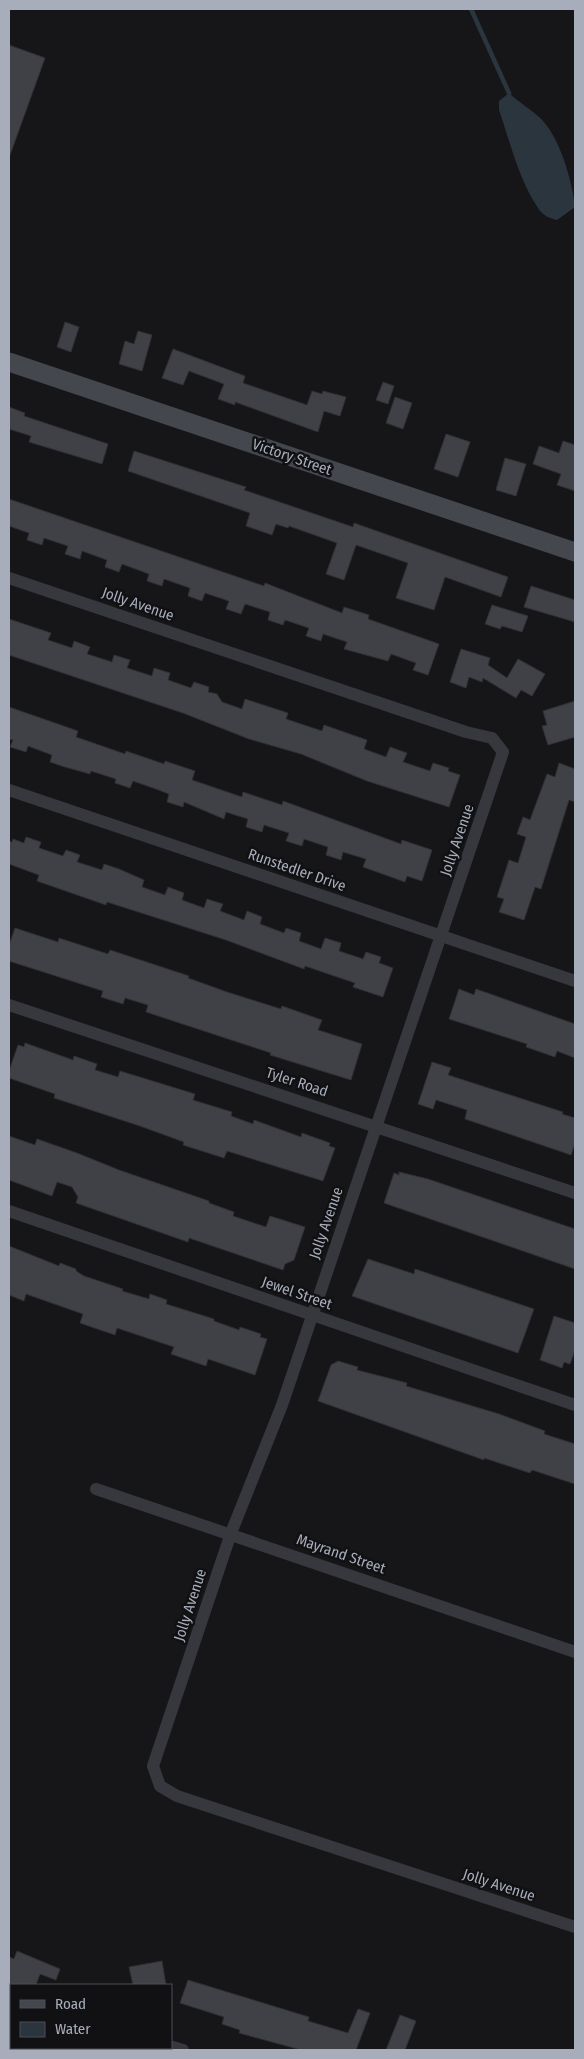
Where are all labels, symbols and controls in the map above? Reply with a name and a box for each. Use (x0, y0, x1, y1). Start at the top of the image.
street label: Victory Street (250, 435, 334, 479)
street label: Jolly Avenue (100, 583, 176, 625)
street label: Jolly Avenue (436, 802, 478, 878)
street label: Runstedler Drive (246, 845, 348, 895)
street label: Tyler Road (264, 1064, 330, 1100)
street label: Jolly Avenue (305, 1185, 347, 1261)
street label: Jewel Street (259, 1273, 335, 1313)
street label: Mayrand Street (294, 1530, 388, 1578)
street label: Jolly Avenue (170, 1567, 210, 1643)
street label: Jolly Avenue (461, 1865, 537, 1905)
legend (10, 1984, 172, 2049)
text: Road (55, 1995, 86, 2013)
text: Water (55, 2020, 91, 2038)

